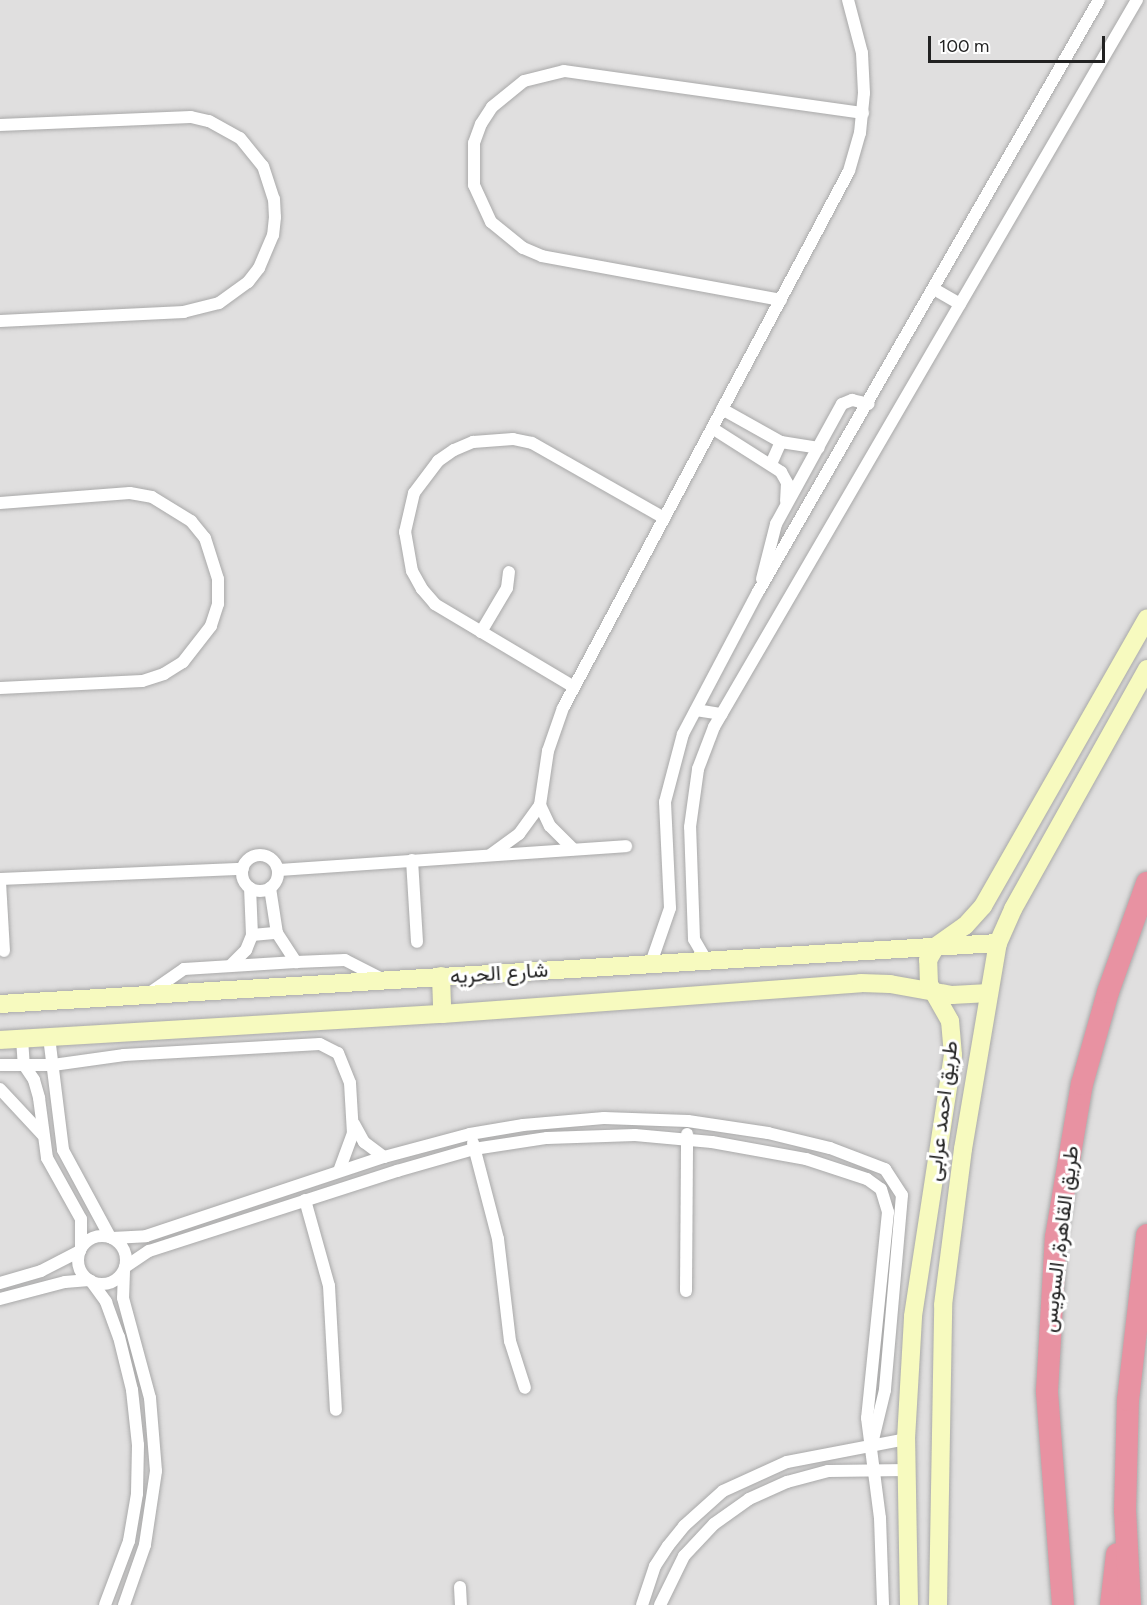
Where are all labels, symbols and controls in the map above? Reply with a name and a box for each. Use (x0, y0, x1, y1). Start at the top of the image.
scale bar (931, 24, 1108, 62)
text: 100 m (939, 35, 989, 57)
street label: شارع الحريه (449, 957, 549, 989)
street label: طريق احمد عرابى (921, 1039, 963, 1183)
street label: طريق القاهرة, السويس (1036, 1144, 1084, 1334)

